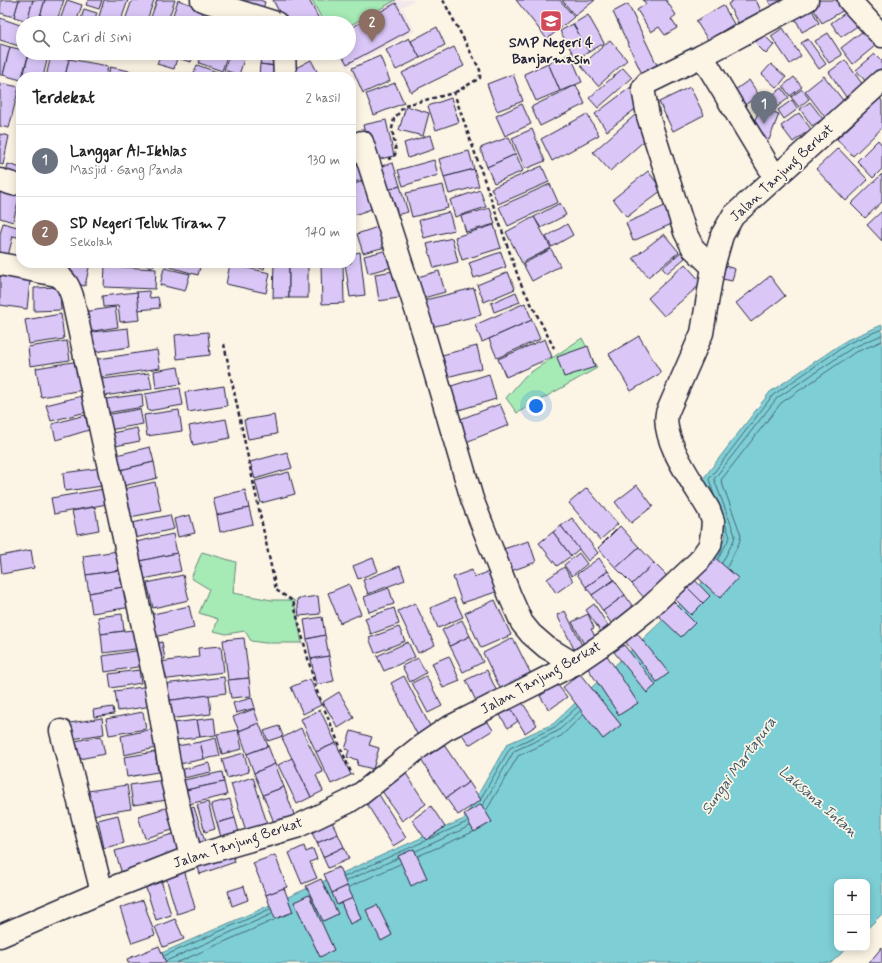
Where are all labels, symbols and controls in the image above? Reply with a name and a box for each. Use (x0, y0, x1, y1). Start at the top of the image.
school or university icon: SMP Negeri 4 Banjarmasin (538, 8, 564, 34)
pin: 2 (359, 9, 385, 42)
search box (16, 16, 356, 60)
icon: search (30, 27, 52, 49)
text: Cari di sini (62, 28, 132, 48)
place label: SMP Negeri 4 Banjarmasin (509, 34, 594, 69)
text: Terdekat (32, 87, 95, 109)
text: 2 hasil (306, 90, 340, 107)
pin: 1 (751, 91, 777, 124)
street label: Jalan Tanjung Berkat (726, 120, 839, 227)
text: Langgar Al-Ikhlas (70, 142, 187, 162)
text: 1 (42, 152, 48, 169)
text: 130 m (307, 152, 340, 169)
text: Masjid · Gang Panda (70, 162, 183, 179)
text: SD Negeri Teluk Tiram 7 (70, 214, 226, 234)
text: 2 (42, 224, 48, 241)
text: 140 m (305, 224, 340, 241)
text: Sekolah (70, 234, 113, 251)
your location (526, 396, 546, 416)
street label: Jalan Tanjung Berkat (477, 637, 606, 720)
water label: Sungai Martapura (697, 713, 782, 819)
water label: Laksana Intan (774, 762, 862, 842)
street label: Jalan Tanjung Berkat (171, 813, 306, 874)
map controls (834, 879, 870, 951)
button: + (834, 879, 870, 915)
button: − (834, 915, 870, 951)

